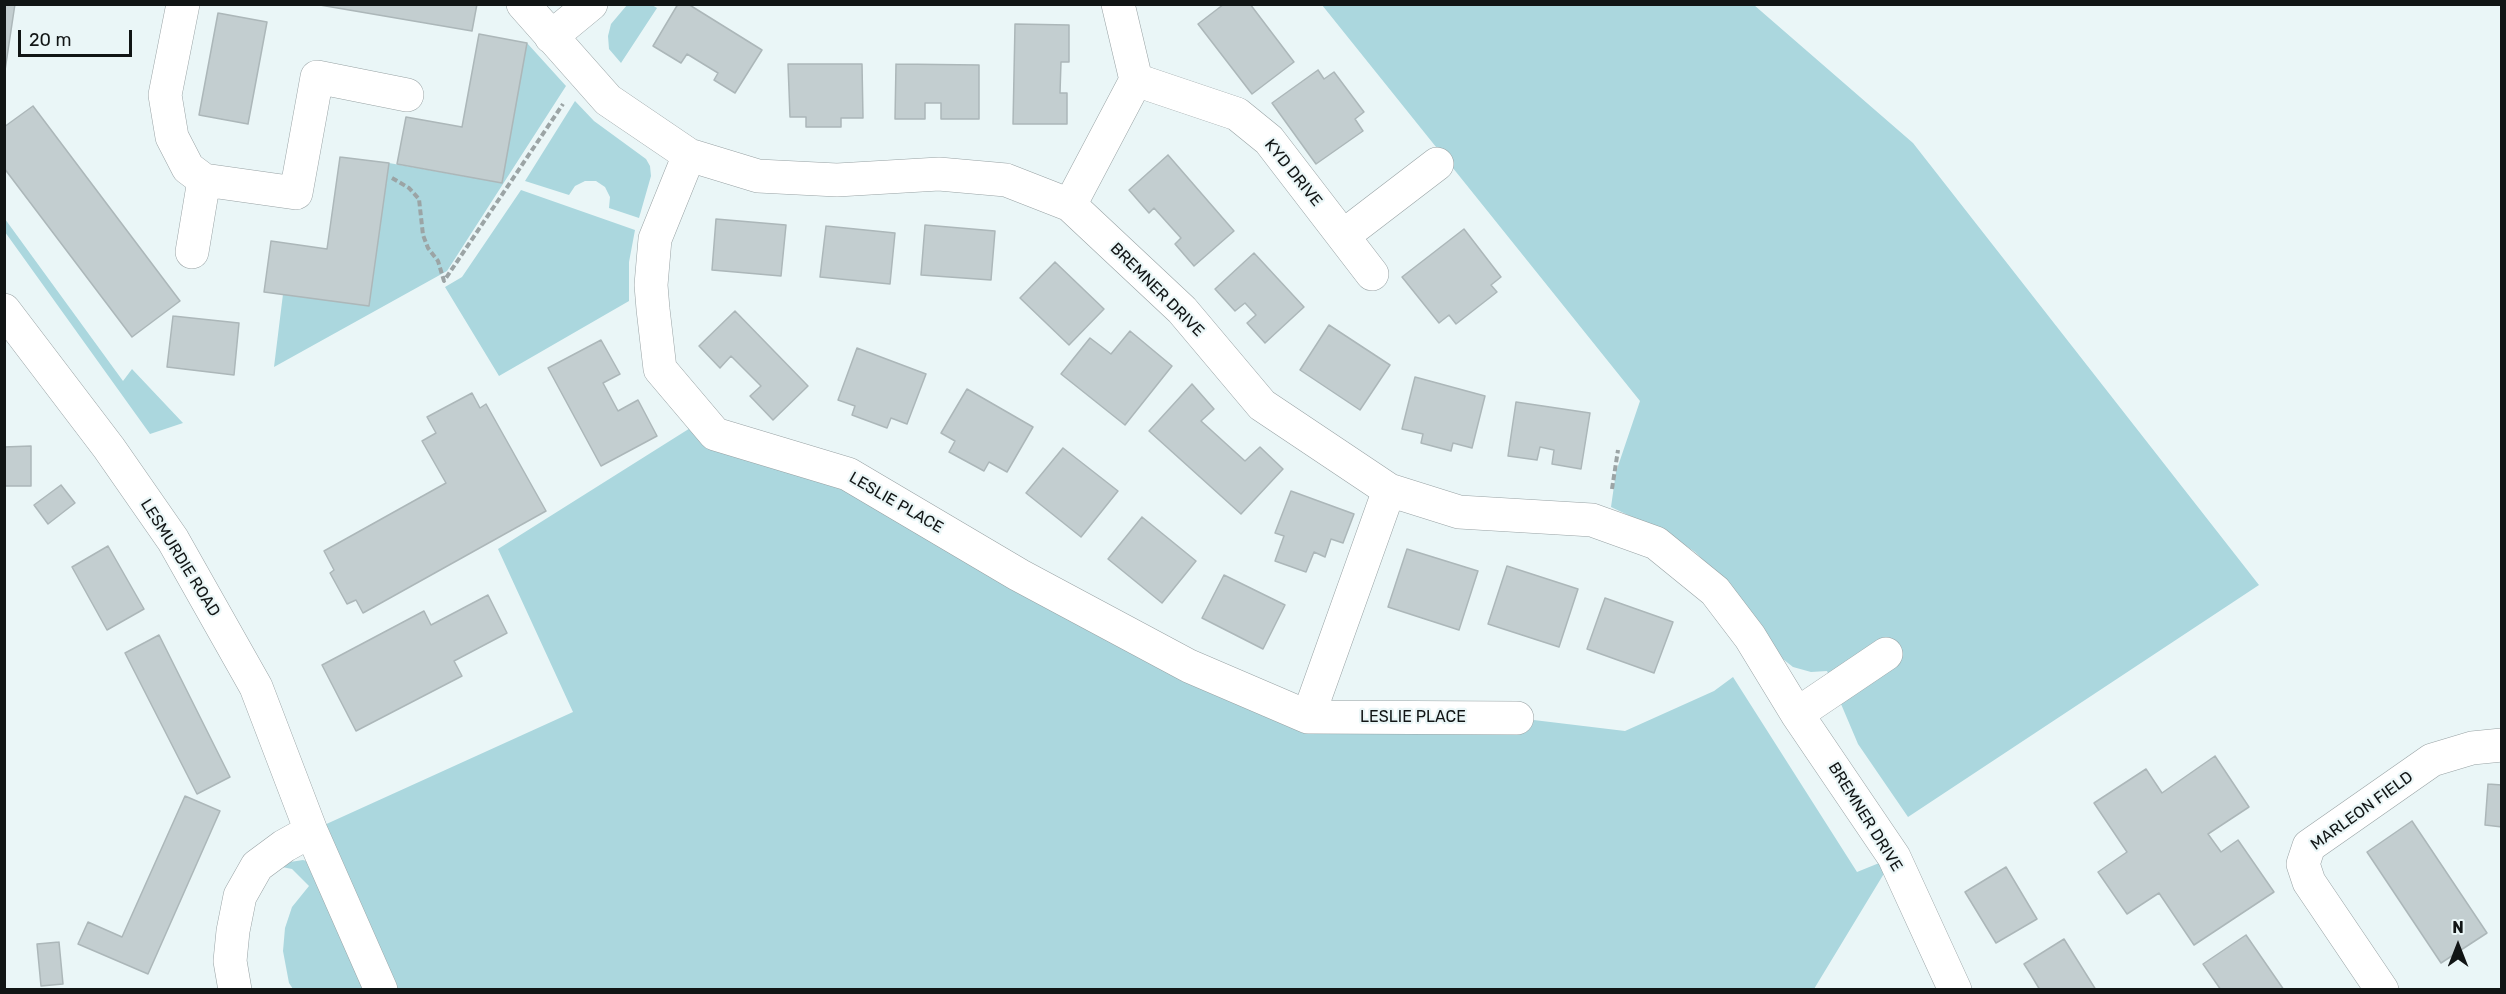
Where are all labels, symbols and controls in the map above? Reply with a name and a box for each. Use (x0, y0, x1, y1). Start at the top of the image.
scale bar (21, 18, 135, 56)
text: 20 m (29, 29, 71, 51)
street label: KYD DRIVE (1260, 135, 1326, 211)
street label: BREMNER DRIVE (1106, 239, 1208, 341)
street label: LESLIE PLACE (845, 468, 947, 538)
street label: LESMURDIE ROAD (136, 496, 224, 620)
street label: LESLIE PLACE (1360, 707, 1466, 727)
street label: BREMNER DRIVE (1824, 759, 1906, 875)
street label: MARLEON FIELD (2307, 767, 2417, 855)
north arrow (2428, 916, 2488, 976)
text: N (2452, 918, 2464, 937)

